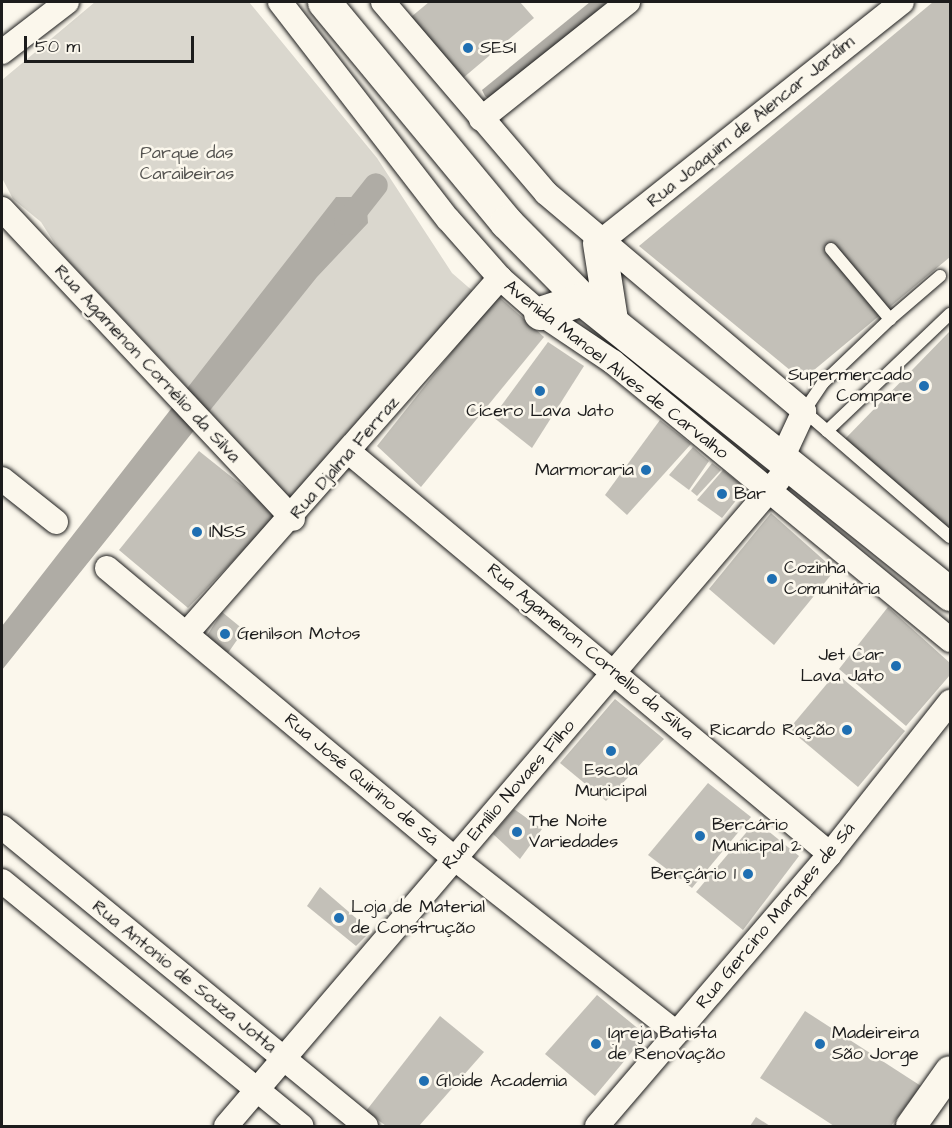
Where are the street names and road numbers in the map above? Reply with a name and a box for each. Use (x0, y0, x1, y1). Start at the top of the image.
street label: Rua Joaquim de Alencar Jardim (643, 31, 859, 213)
street label: Rua Agamenon Cornélio da Silva (49, 260, 245, 468)
street label: Avenida Manoel Alves de Carvalho (499, 276, 733, 464)
street label: Rua Djalma Ferraz (286, 392, 404, 524)
street label: Rua Agamenon Cornello da Silva (482, 559, 698, 745)
street label: Rua José Quirino de Sá (280, 709, 442, 851)
street label: Rua Emílio Novaes Filho (438, 716, 580, 874)
street label: Rua Gercino Marques de Sá (692, 819, 860, 1013)
street label: Rua Antonio de Souza Jotta (87, 896, 281, 1058)

